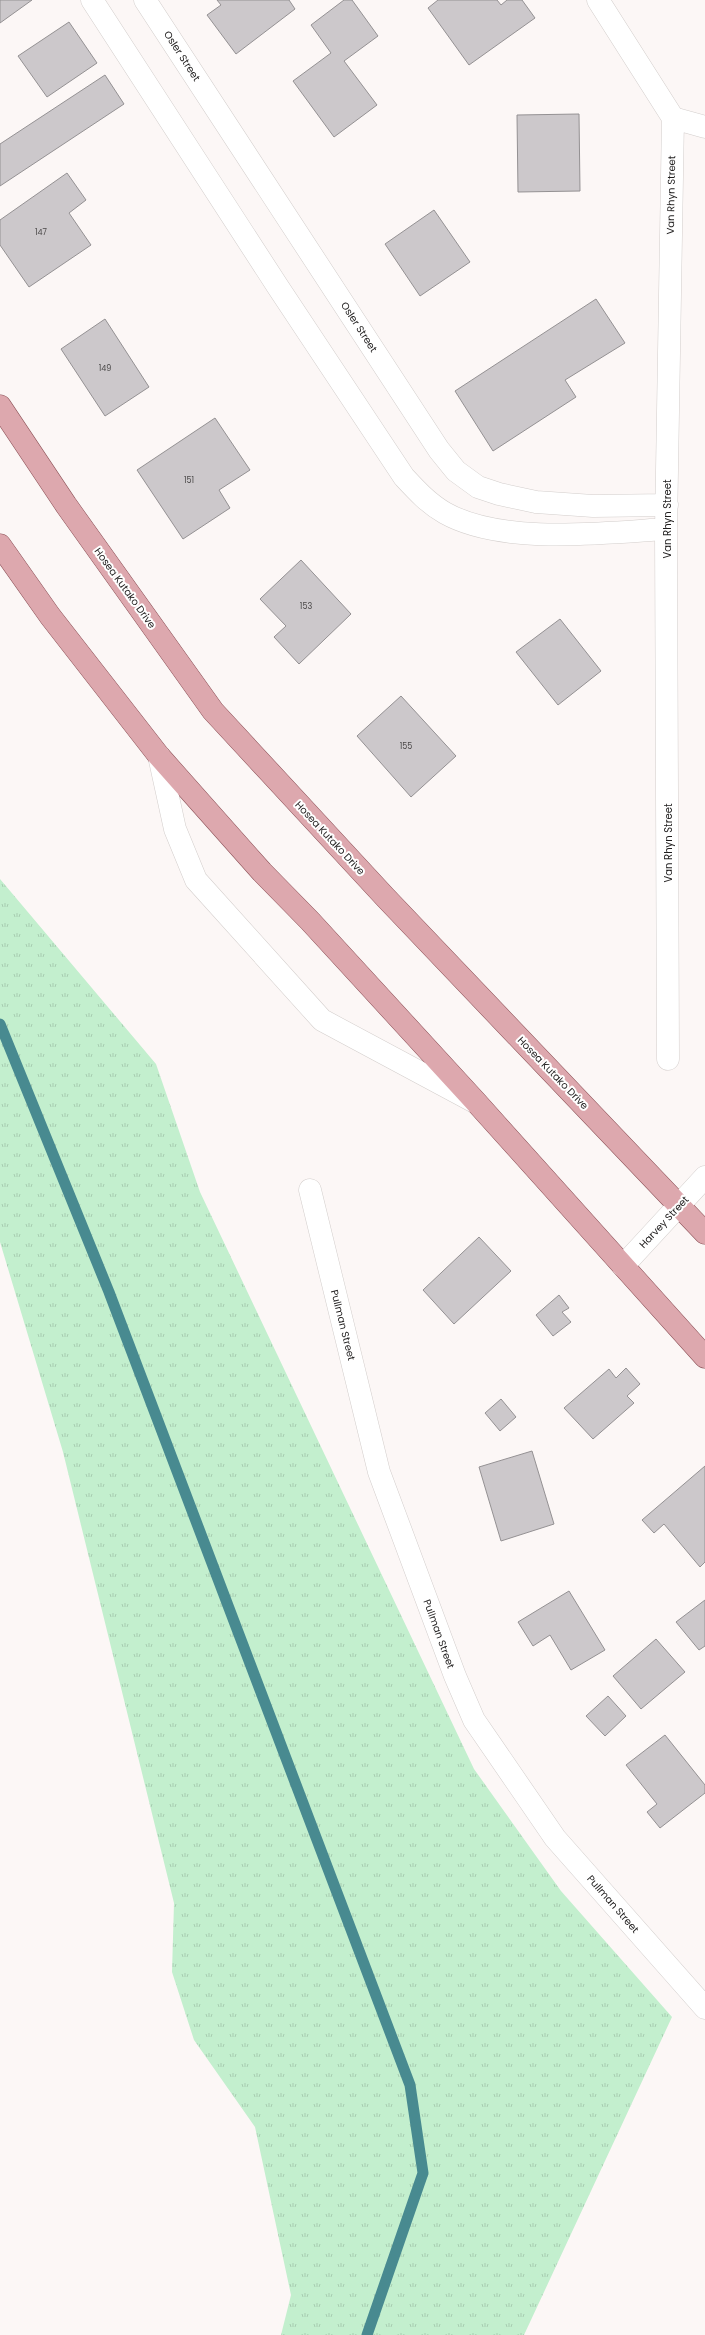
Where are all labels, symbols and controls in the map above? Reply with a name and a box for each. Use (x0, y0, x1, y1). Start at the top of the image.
street label: Osler Street (160, 28, 204, 84)
street label: Van Rhyn Street (663, 155, 679, 235)
house number: 147 (35, 227, 48, 238)
street label: Osler Street (337, 299, 381, 355)
house number: 149 (99, 363, 111, 374)
house number: 151 (184, 475, 194, 486)
street label: Van Rhyn Street (660, 479, 675, 559)
street label: Hosea Kutako Drive (91, 545, 159, 631)
house number: 153 (300, 601, 312, 612)
house number: 155 (400, 741, 412, 752)
street label: Hosea Kutako Drive (292, 798, 368, 878)
street label: Van Rhyn Street (661, 803, 676, 883)
street label: Hosea Kutako Drive (514, 1033, 592, 1113)
street label: Harvey Street (636, 1192, 693, 1252)
street label: Pullman Street (327, 1288, 359, 1362)
street label: Pullman Street (420, 1597, 459, 1671)
street label: Pullman Street (584, 1872, 643, 1937)

